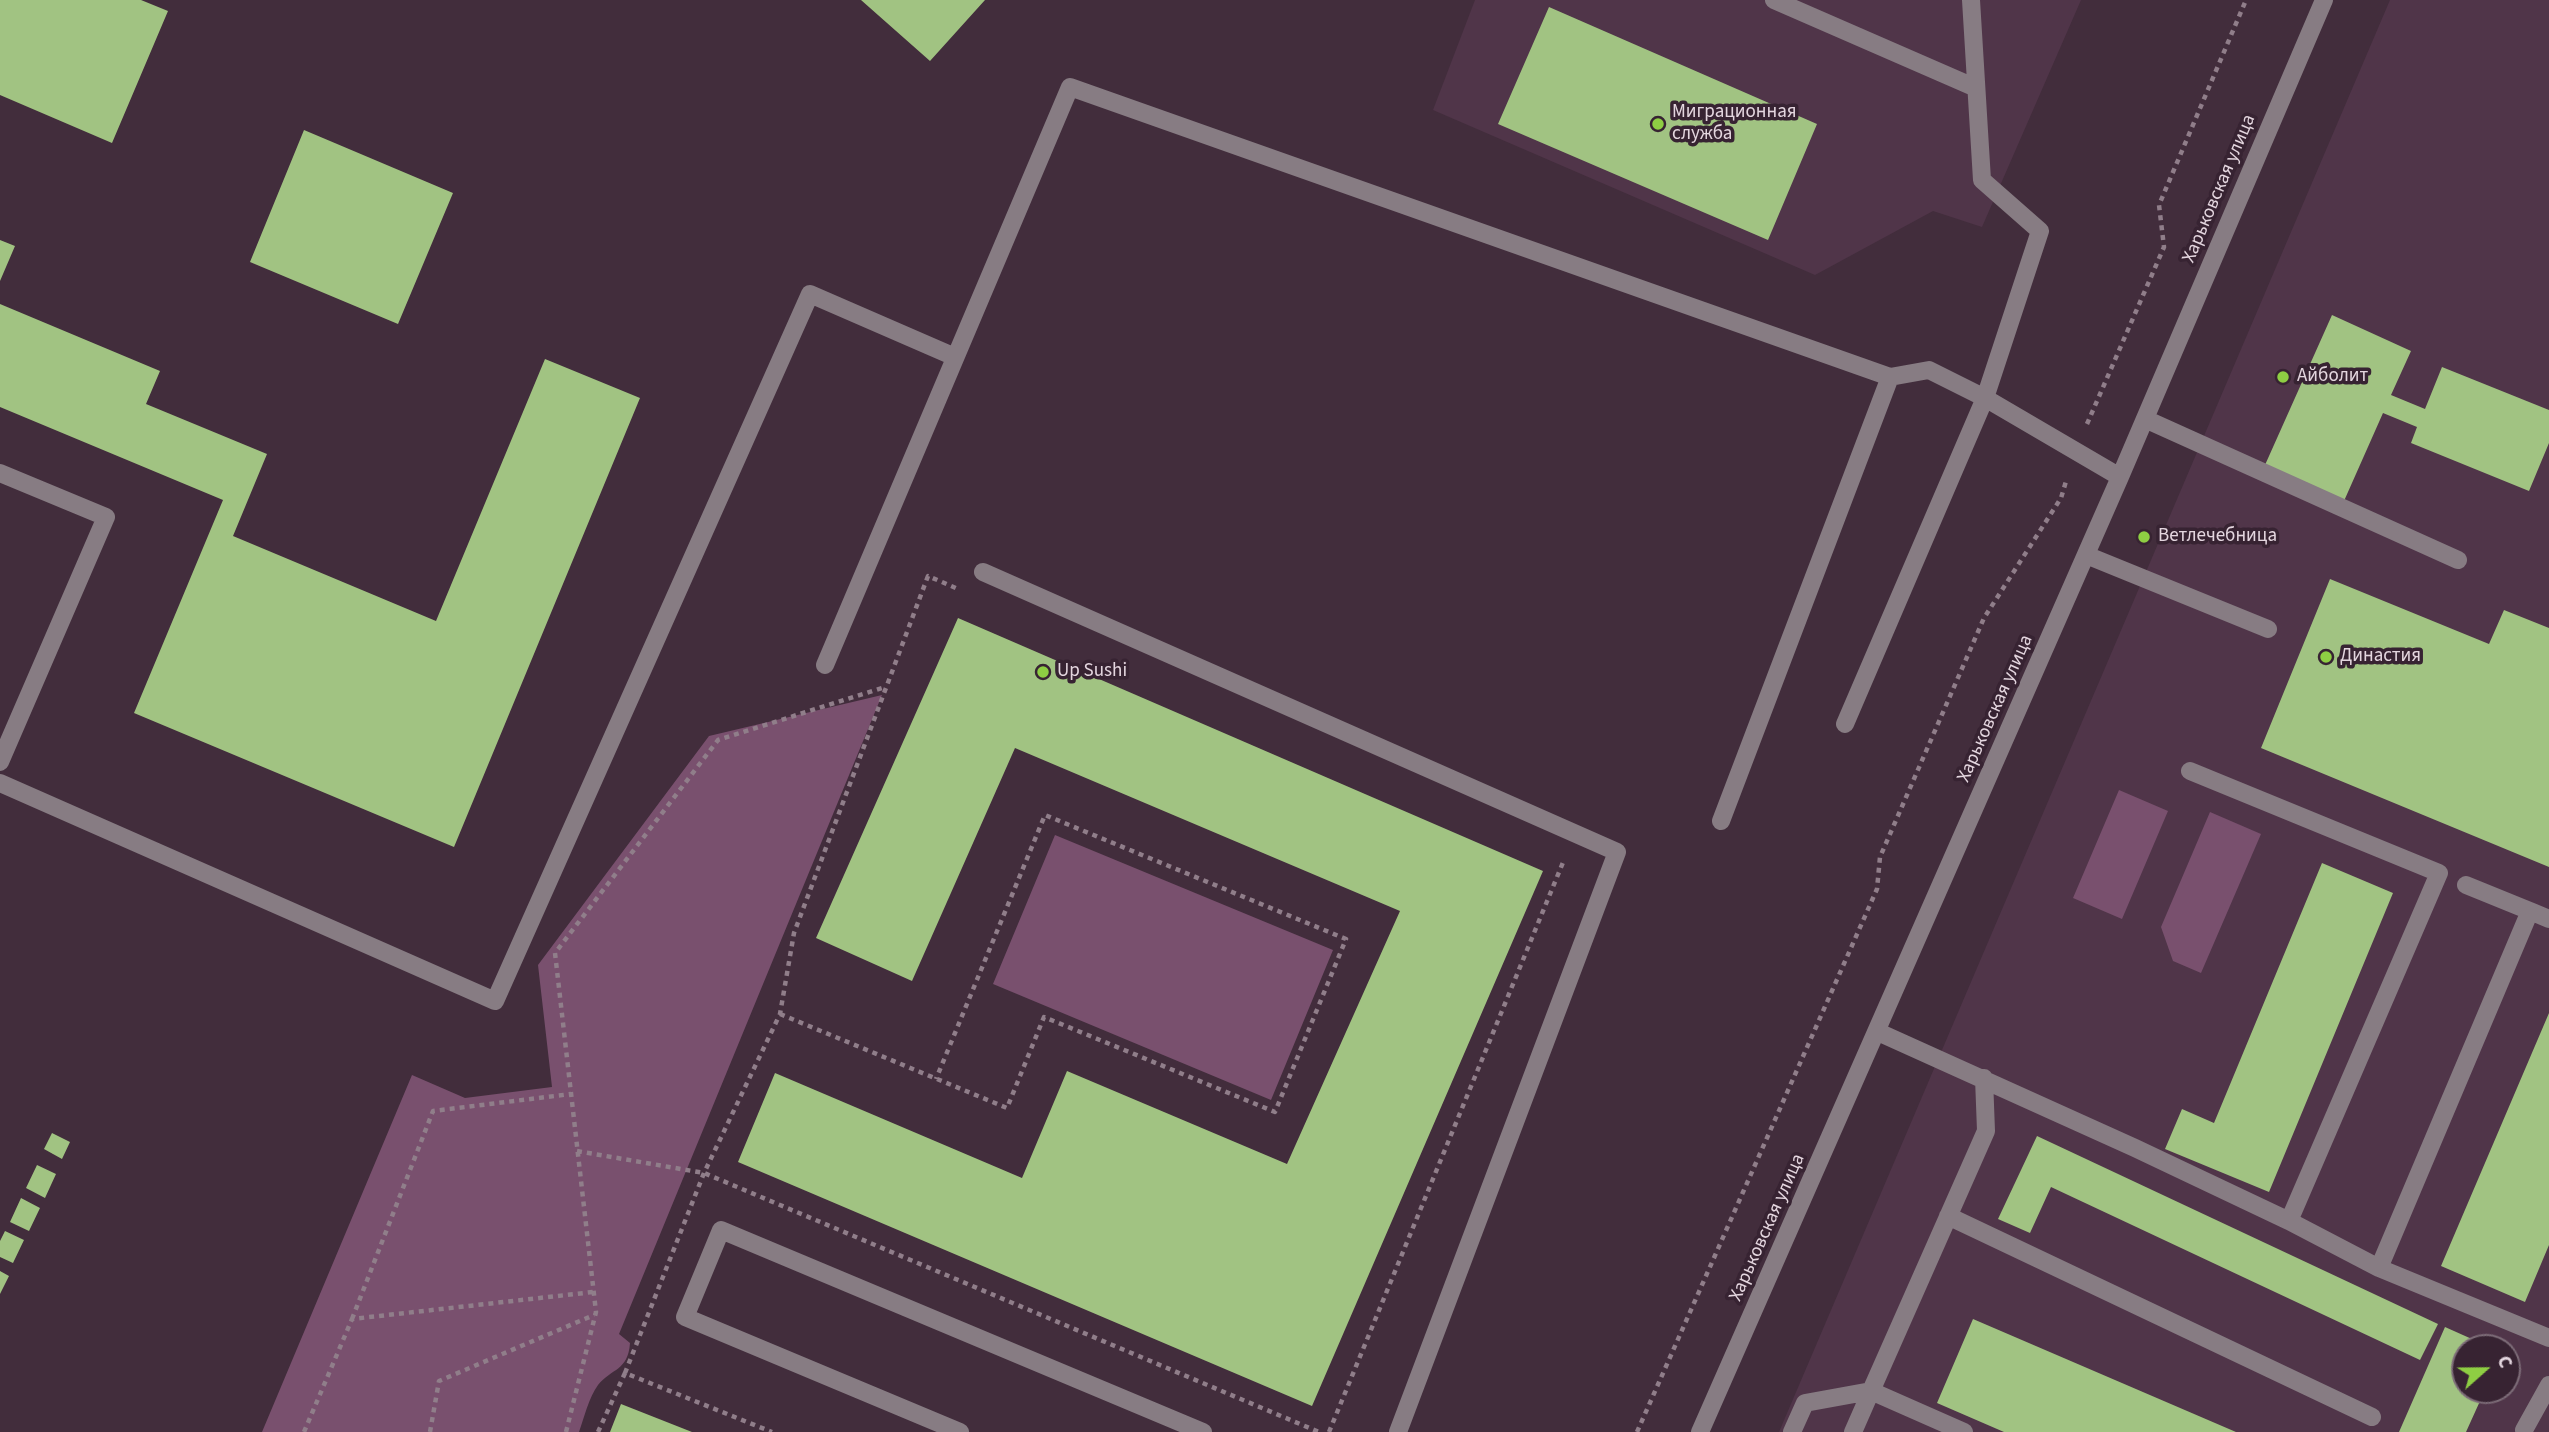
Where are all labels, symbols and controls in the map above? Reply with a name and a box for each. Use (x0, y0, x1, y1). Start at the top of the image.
place label: Миграционная служба (1672, 102, 1797, 146)
street label: Харьковская улица (2178, 111, 2262, 267)
marker: Миграционная служба (1650, 116, 1666, 132)
place label: Айболит (2297, 366, 2368, 388)
marker: Айболит (2275, 369, 2291, 385)
place label: Ветлечебница (2158, 526, 2277, 548)
marker: Ветлечебница (2136, 529, 2152, 545)
street label: Харьковская улица (1953, 632, 2039, 786)
place label: Династия (2340, 646, 2421, 668)
marker: Династия (2318, 649, 2334, 665)
place label: Up Sushi (1057, 661, 1127, 683)
marker: Up Sushi (1035, 664, 1051, 680)
street label: Харьковская улица (1725, 1151, 1811, 1305)
north arrow (2451, 1334, 2521, 1404)
text: С (2490, 1352, 2519, 1372)

